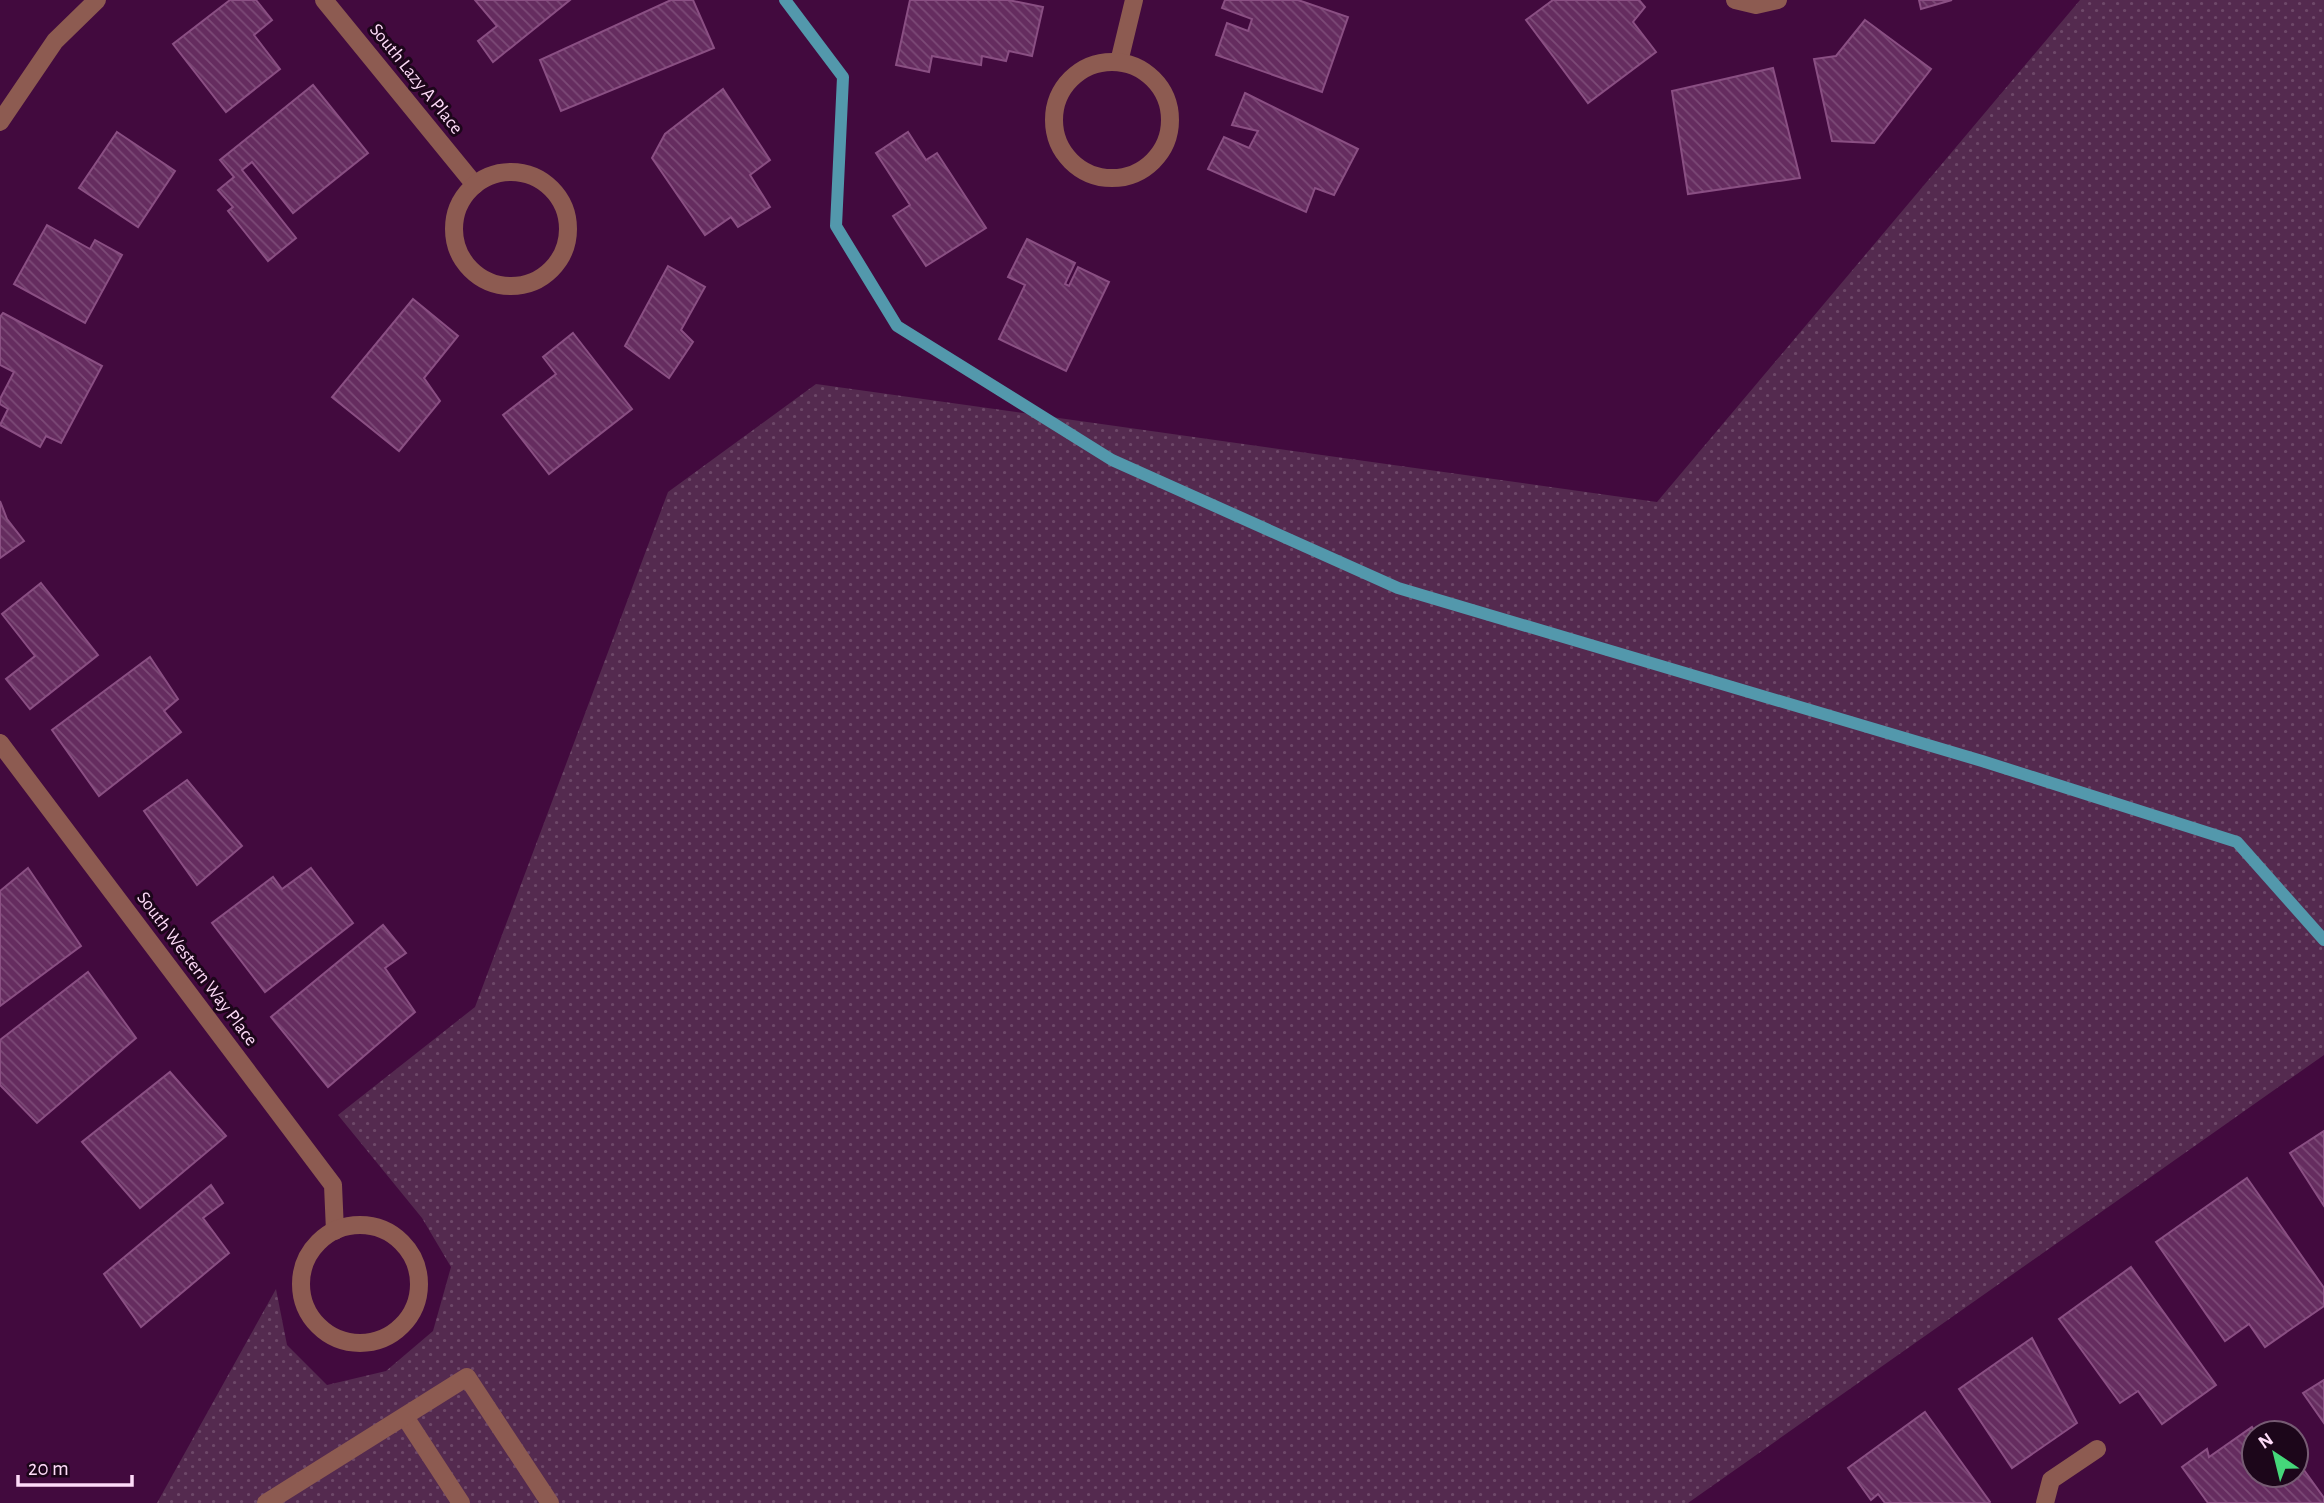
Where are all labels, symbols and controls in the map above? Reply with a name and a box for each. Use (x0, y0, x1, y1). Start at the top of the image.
street label: South Lazy A Place (366, 20, 466, 138)
street label: South Western Way Place (133, 888, 261, 1050)
north arrow (2240, 1419, 2310, 1489)
text: N (2255, 1430, 2277, 1453)
scale bar (18, 1444, 131, 1488)
text: 20 m (28, 1458, 69, 1479)

